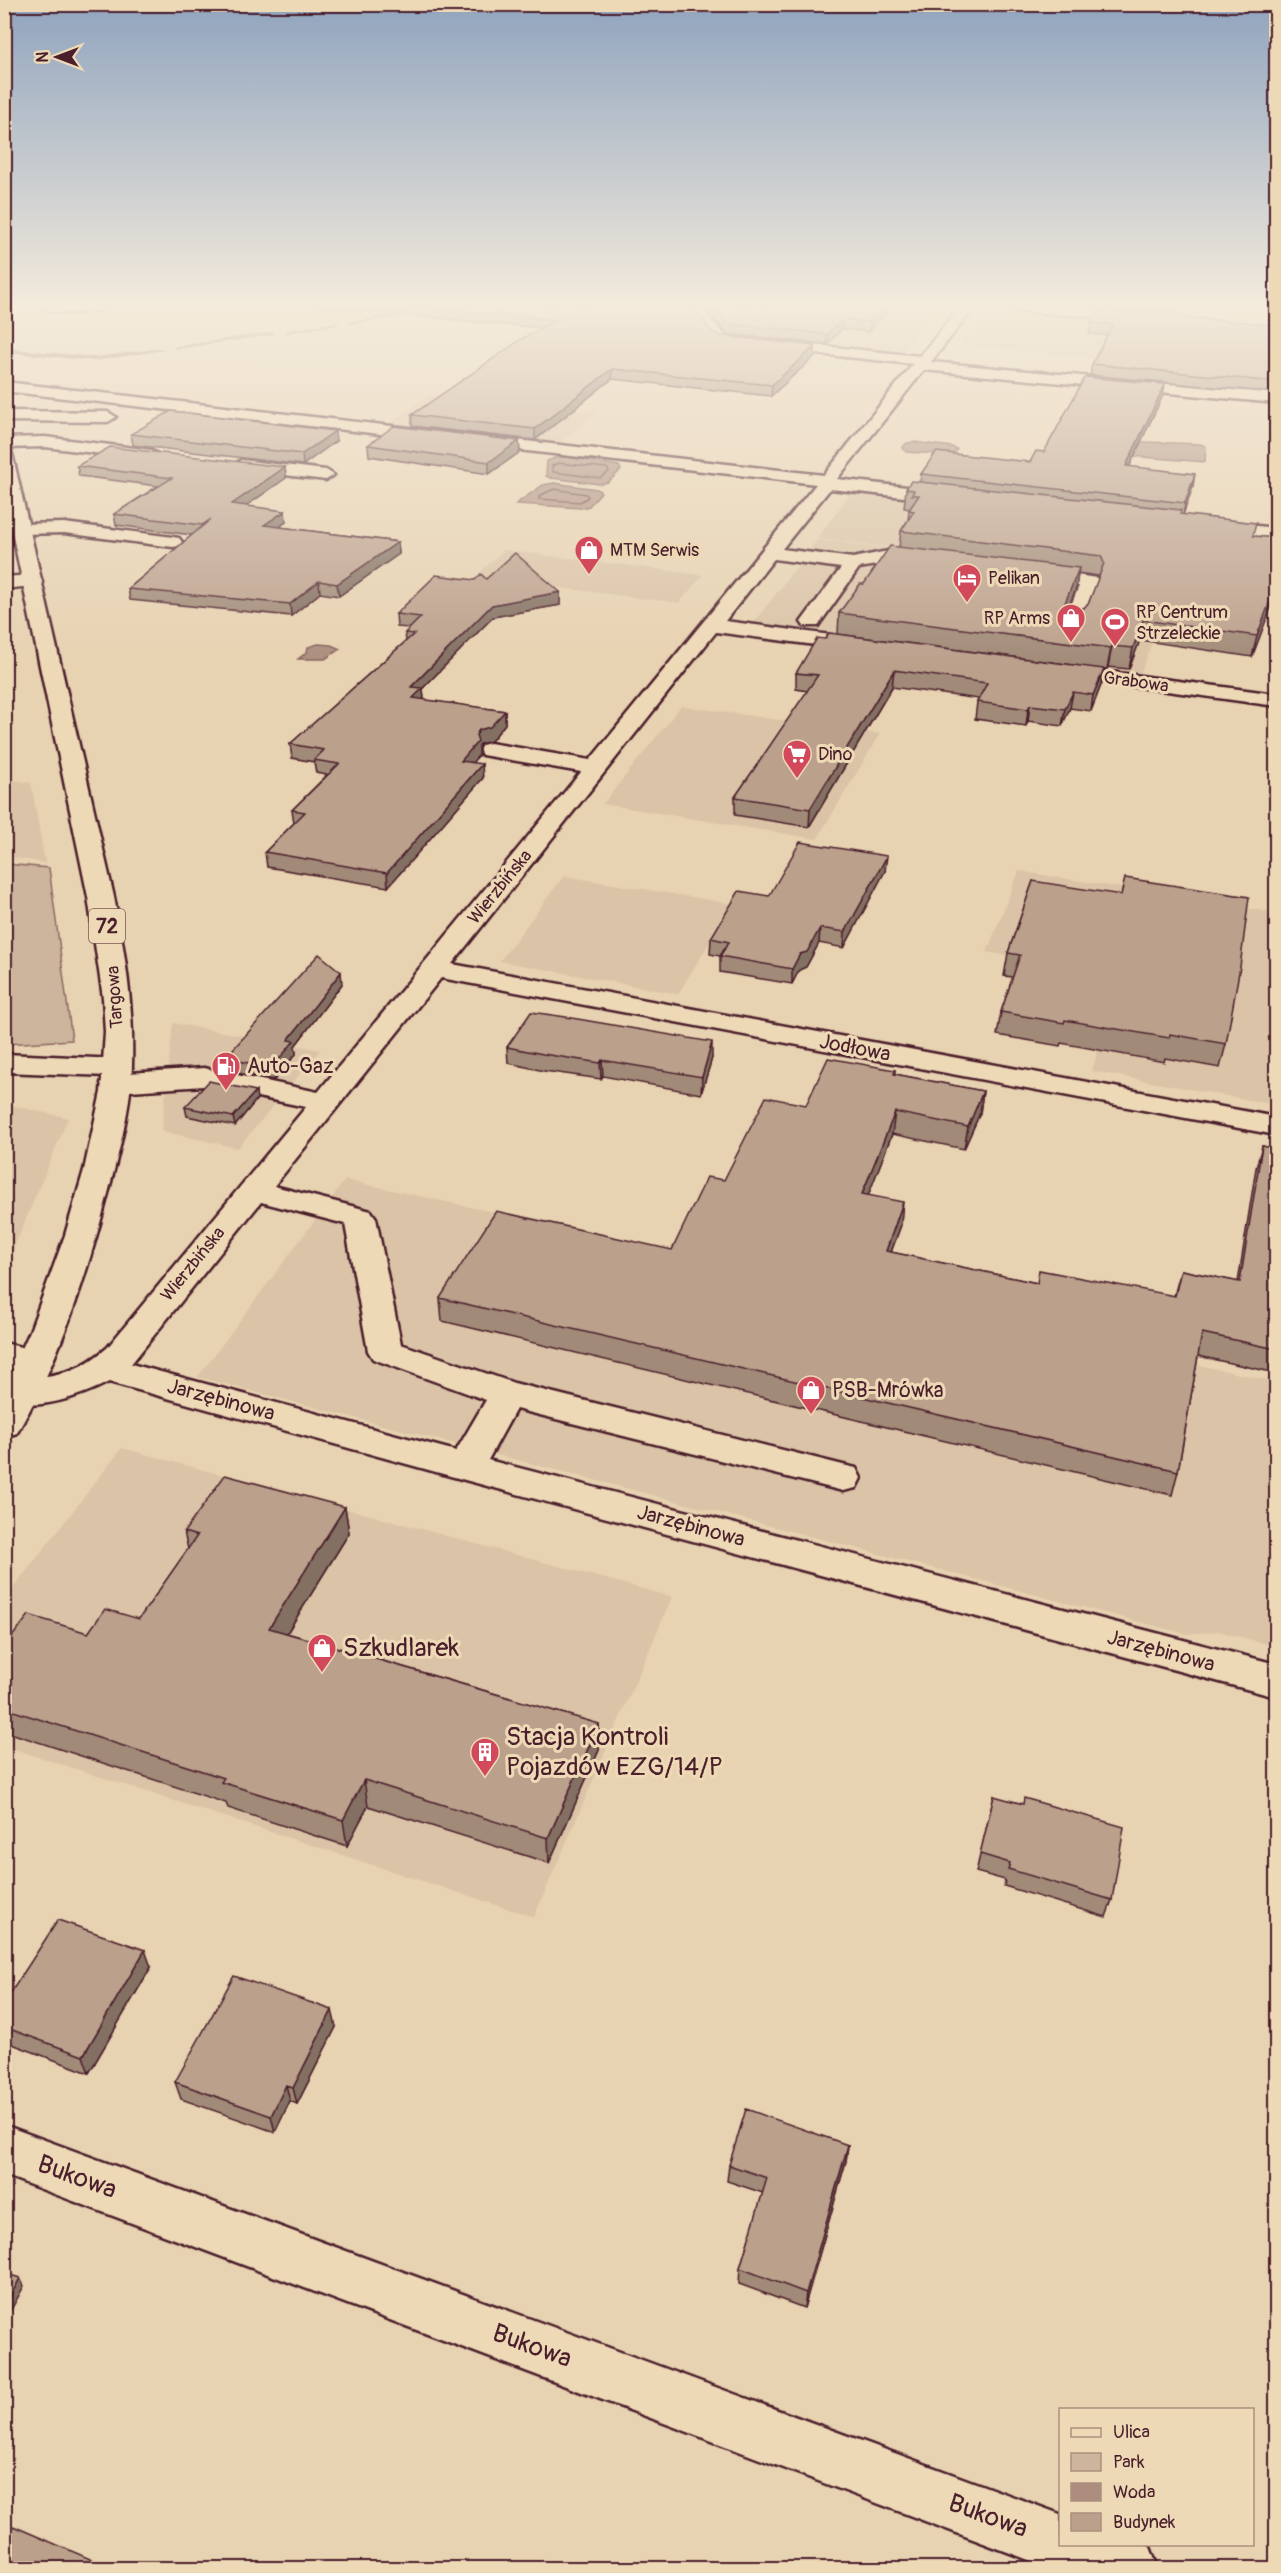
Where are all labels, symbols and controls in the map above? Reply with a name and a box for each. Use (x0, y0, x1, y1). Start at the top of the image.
north arrow (27, 27, 87, 87)
text: N (33, 51, 53, 62)
shop icon: MTM Serwis (573, 534, 605, 576)
place label: MTM Serwis (610, 539, 699, 562)
hotel icon: Pelikan (951, 562, 983, 604)
place label: Pelikan (988, 567, 1040, 590)
place label: RP Centrum Strzeleckie (1136, 601, 1228, 645)
shop icon: RP Arms (1055, 602, 1087, 644)
sports icon: RP Centrum Strzeleckie (1099, 606, 1131, 648)
place label: RP Arms (984, 607, 1050, 630)
street label: Grabowa (1102, 666, 1170, 698)
supermarket icon: Dino (781, 738, 813, 780)
place label: Dino (818, 743, 853, 766)
street label: Wierzbińska (463, 845, 537, 929)
road number: 72 (89, 909, 125, 943)
street label: Targowa (101, 965, 129, 1029)
street label: Jodłowa (817, 1028, 893, 1068)
fuel station icon: Auto-Gaz (210, 1050, 242, 1092)
place label: Auto-Gaz (247, 1053, 334, 1080)
street label: Wierzbińska (156, 1222, 230, 1306)
street label: Jarzębinowa (164, 1373, 278, 1427)
shop icon: PSB-Mrówka (795, 1374, 827, 1416)
place label: PSB-Mrówka (832, 1377, 943, 1404)
street label: Jarzębinowa (634, 1499, 748, 1553)
street label: Jarzębinowa (1104, 1624, 1218, 1678)
shop icon: Szkudlarek (306, 1632, 338, 1674)
place label: Szkudlarek (343, 1632, 459, 1664)
place label: Stacja Kontroli Pojazdów EZG/14/P (506, 1721, 723, 1783)
building icon: Stacja Kontroli Pojazdów EZG/14/P (469, 1736, 501, 1778)
street label: Bukowa (33, 2148, 121, 2206)
street label: Bukowa (488, 2317, 576, 2375)
legend (1059, 2408, 1254, 2546)
text: Ulica (1113, 2421, 1150, 2444)
text: Park (1113, 2451, 1145, 2474)
text: Woda (1113, 2481, 1155, 2504)
street label: Bukowa (944, 2487, 1032, 2545)
text: Budynek (1113, 2511, 1176, 2534)

